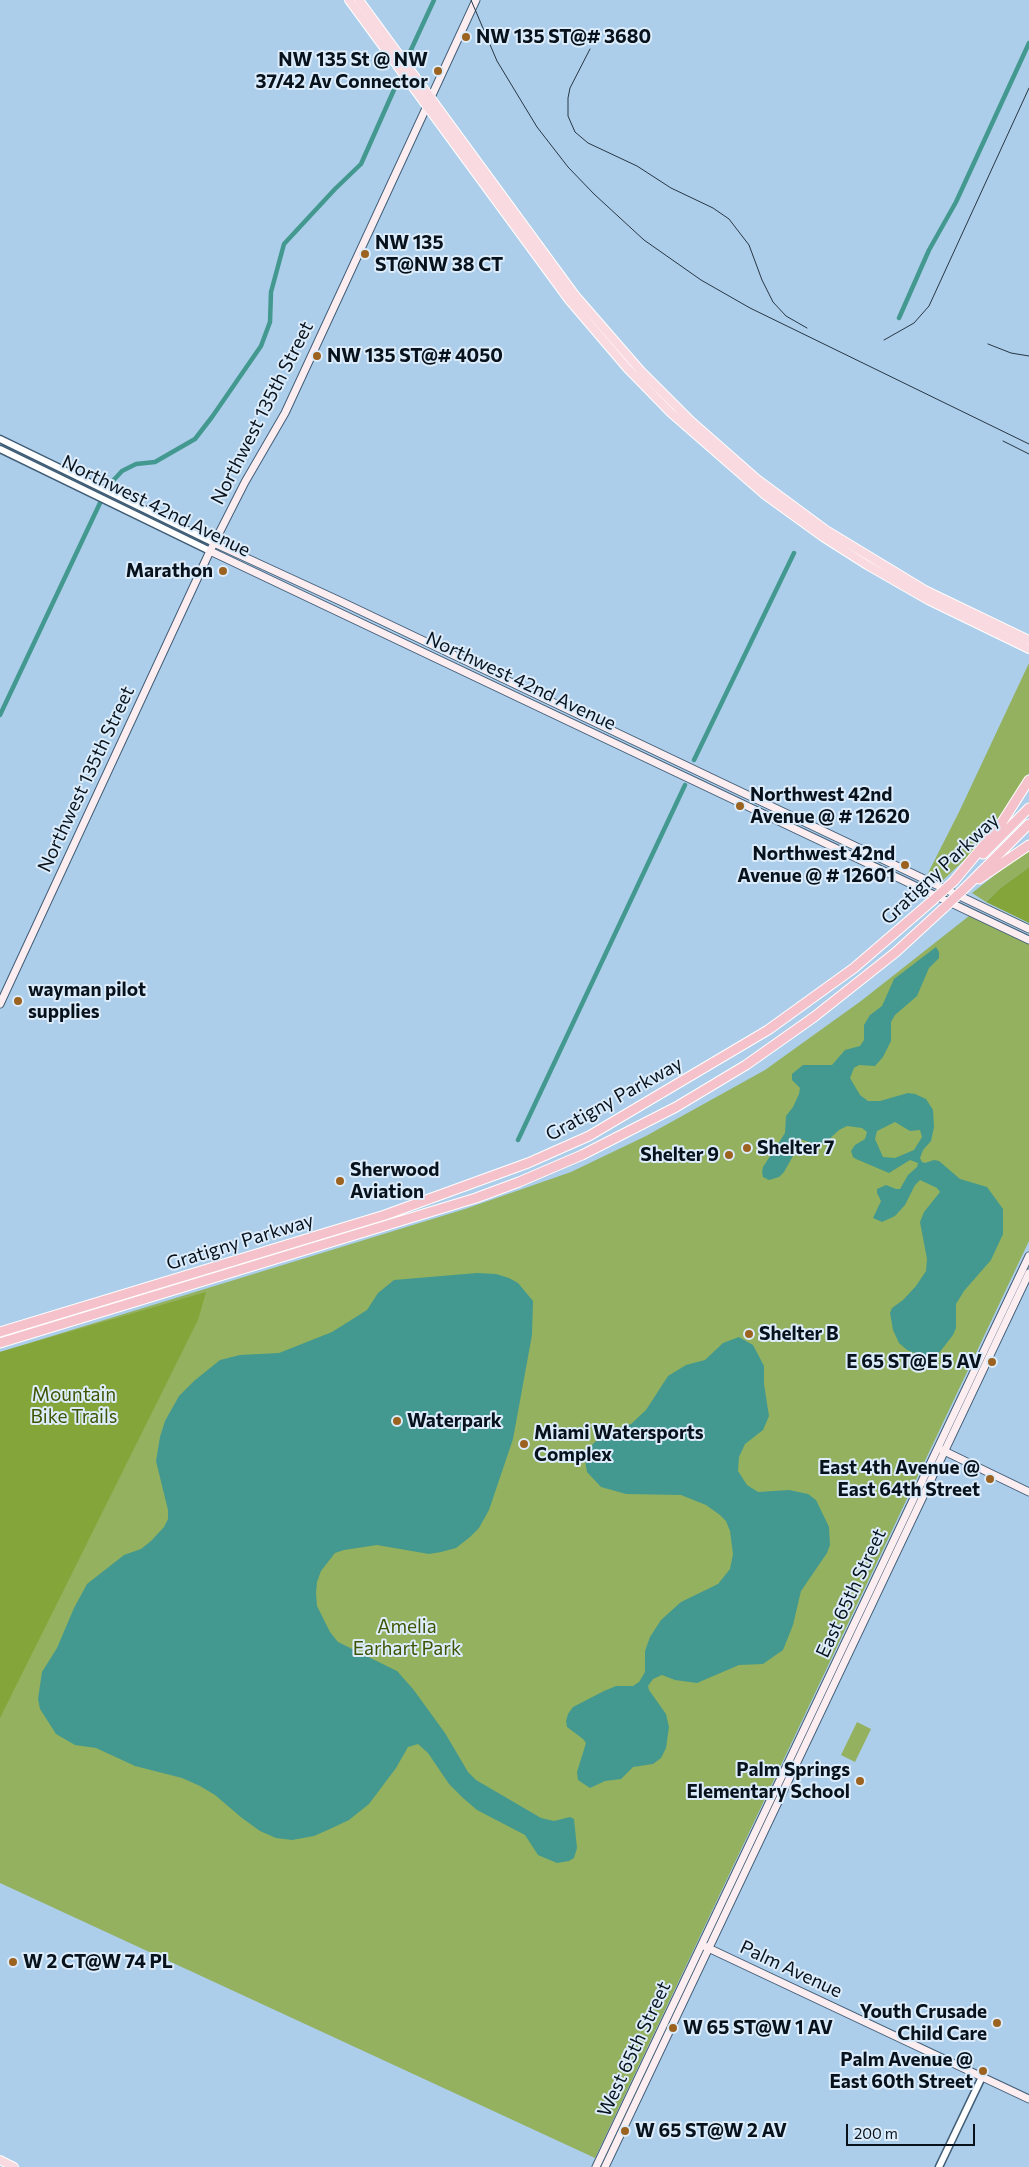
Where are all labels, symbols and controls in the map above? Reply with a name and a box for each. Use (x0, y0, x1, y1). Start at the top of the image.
place label: NW 135 ST@# 3680 (476, 26, 651, 48)
marker: NW 135 ST@# 3680 (460, 31, 472, 43)
place label: NW 135 St @ NW 37/42 Av Connector (256, 49, 428, 93)
marker: NW 135 St @ NW 37/42 Av Connector (432, 65, 444, 77)
place label: NW 135 ST@NW 38 CT (375, 232, 503, 276)
marker: NW 135 ST@NW 38 CT (359, 248, 371, 260)
street label: Northwest 135th Street (206, 318, 318, 508)
place label: NW 135 ST@# 4050 (327, 345, 503, 367)
marker: NW 135 ST@# 4050 (311, 350, 323, 362)
street label: Northwest 42nd Avenue (58, 450, 254, 562)
place label: Marathon (126, 560, 213, 582)
marker: Marathon (217, 565, 229, 577)
street label: Northwest 42nd Avenue (422, 627, 620, 735)
street label: Northwest 135th Street (33, 682, 139, 876)
place label: Northwest 42nd Avenue @ # 12620 (750, 784, 910, 828)
marker: Northwest 42nd Avenue @ # 12620 (734, 800, 746, 812)
street label: Gratigny Parkway (876, 809, 1004, 929)
place label: Northwest 42nd Avenue @ # 12601 (737, 843, 895, 887)
marker: Northwest 42nd Avenue @ # 12601 (899, 859, 911, 871)
place label: wayman pilot supplies (28, 979, 146, 1023)
marker: wayman pilot supplies (12, 995, 24, 1007)
street label: Gratigny Parkway (542, 1052, 686, 1146)
place label: Shelter 7 (757, 1137, 834, 1159)
marker: Shelter 7 (741, 1142, 753, 1154)
place label: Shelter 9 (640, 1144, 719, 1166)
marker: Shelter 9 (723, 1149, 735, 1161)
place label: Sherwood Aviation (350, 1159, 439, 1203)
marker: Sherwood Aviation (334, 1175, 346, 1187)
street label: Gratigny Parkway (164, 1209, 316, 1275)
place label: Shelter B (759, 1323, 839, 1345)
marker: Shelter B (743, 1328, 755, 1340)
place label: E 65 ST@E 5 AV (846, 1351, 982, 1373)
marker: E 65 ST@E 5 AV (986, 1356, 998, 1368)
park label: Mountain Bike Trails (31, 1384, 117, 1428)
place label: Waterpark (407, 1410, 502, 1432)
marker: Waterpark (391, 1415, 403, 1427)
place label: Miami Watersports Complex (534, 1422, 704, 1466)
marker: Miami Watersports Complex (518, 1438, 530, 1450)
place label: East 4th Avenue @ East 64th Street (819, 1457, 980, 1501)
marker: East 4th Avenue @ East 64th Street (984, 1473, 996, 1485)
street label: East 65th Street (811, 1525, 891, 1661)
park label: Amelia Earhart Park (353, 1616, 461, 1660)
place label: Palm Springs Elementary School (686, 1759, 850, 1803)
marker: Palm Springs Elementary School (854, 1775, 866, 1787)
street label: Palm Avenue (736, 1935, 846, 2003)
place label: W 2 CT@W 74 PL (23, 1951, 173, 1973)
marker: W 2 CT@W 74 PL (7, 1956, 19, 1968)
street label: West 65th Street (593, 1978, 675, 2120)
place label: Youth Crusade Child Care (859, 2001, 987, 2045)
place label: W 65 ST@W 1 AV (683, 2017, 833, 2039)
marker: Youth Crusade Child Care (991, 2017, 1003, 2029)
marker: W 65 ST@W 1 AV (667, 2022, 679, 2034)
place label: Palm Avenue @ East 60th Street (829, 2049, 973, 2093)
marker: Palm Avenue @ East 60th Street (977, 2065, 989, 2077)
scale bar (849, 2114, 978, 2146)
place label: W 65 ST@W 2 AV (635, 2120, 787, 2142)
text: 200 m (854, 2124, 898, 2142)
marker: W 65 ST@W 2 AV (619, 2125, 631, 2137)

